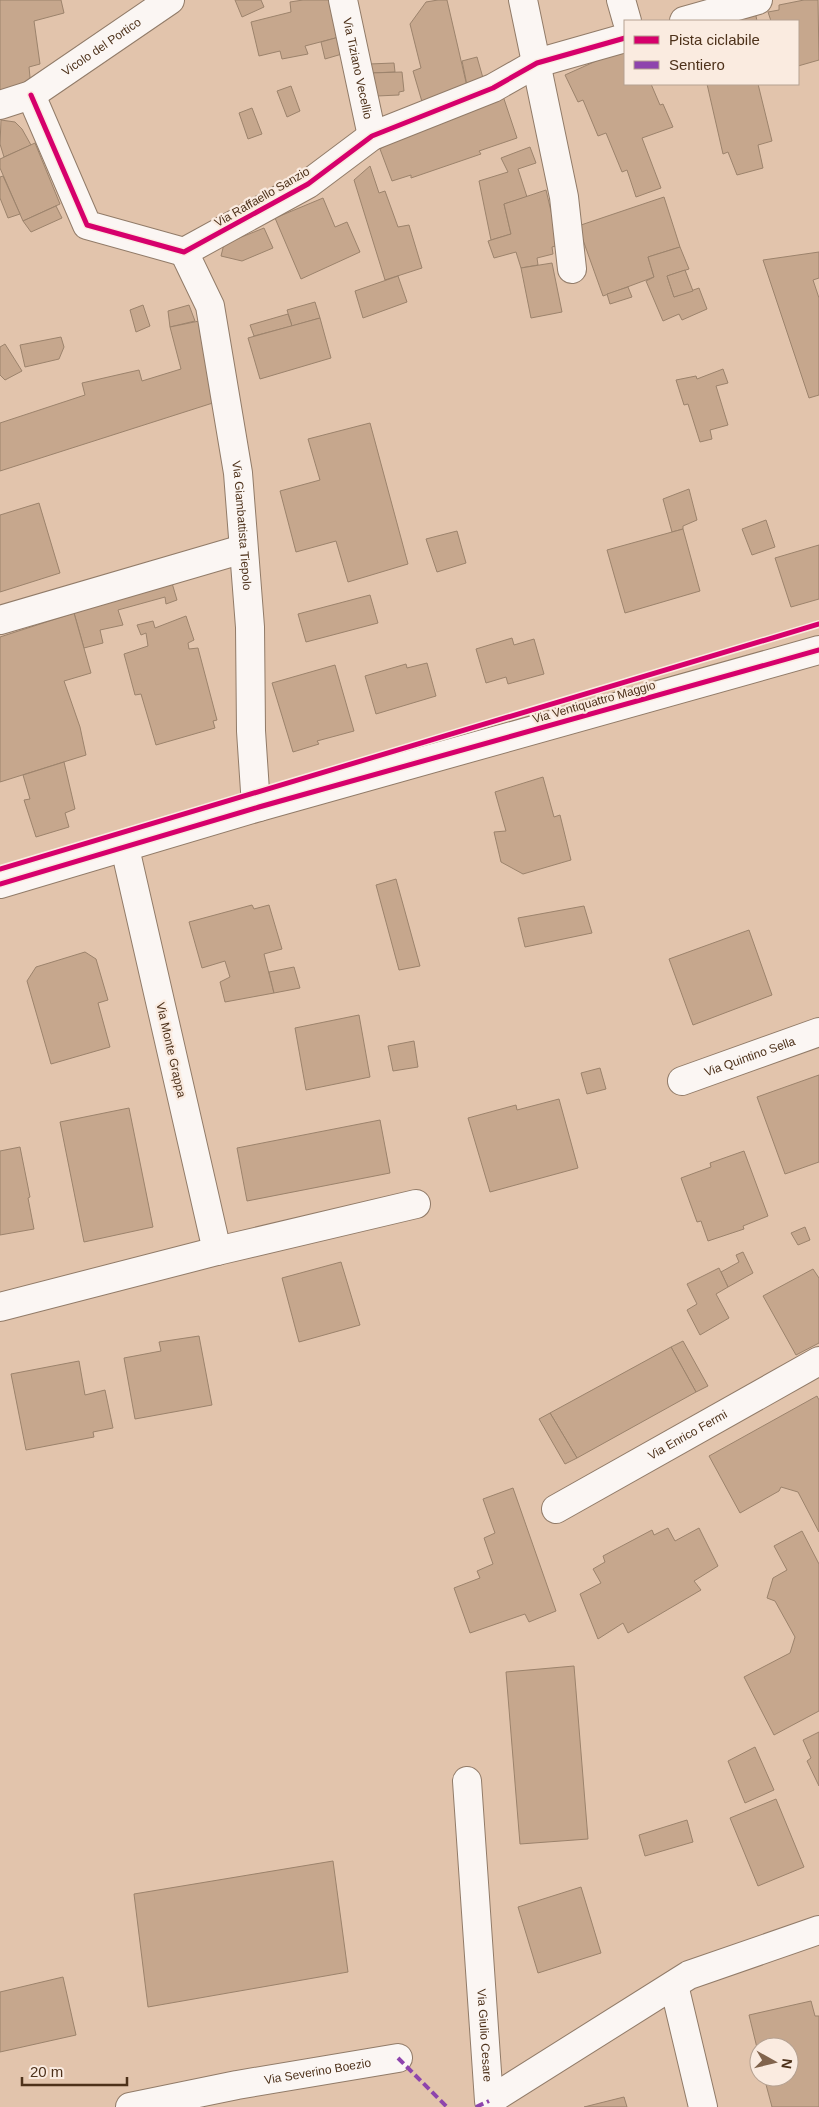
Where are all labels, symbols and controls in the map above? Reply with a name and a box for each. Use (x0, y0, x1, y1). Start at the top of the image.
street label: Vicolo del Portico (59, 15, 144, 79)
street label: Via Tiziano Vecellio (340, 16, 375, 121)
legend (624, 20, 799, 85)
text: Pista ciclabile (669, 31, 760, 48)
text: Sentiero (669, 56, 725, 73)
street label: Via Raffaello Sanzio (212, 164, 312, 230)
street label: Via Giambattista Tiepolo (229, 460, 254, 591)
street label: Via Ventiquattro Maggio (531, 678, 657, 726)
street label: Via Monte Grappa (153, 1001, 189, 1099)
street label: Via Quintino Sella (703, 1034, 797, 1079)
street label: Via Enrico Fermi (646, 1407, 730, 1463)
street label: Via Giulio Cesare (474, 1988, 495, 2083)
north arrow (749, 2037, 799, 2087)
scale bar (22, 2054, 128, 2086)
street label: Via Severino Boezio (263, 2056, 372, 2087)
text: N (778, 2058, 796, 2070)
text: 20 m (30, 2063, 63, 2080)

